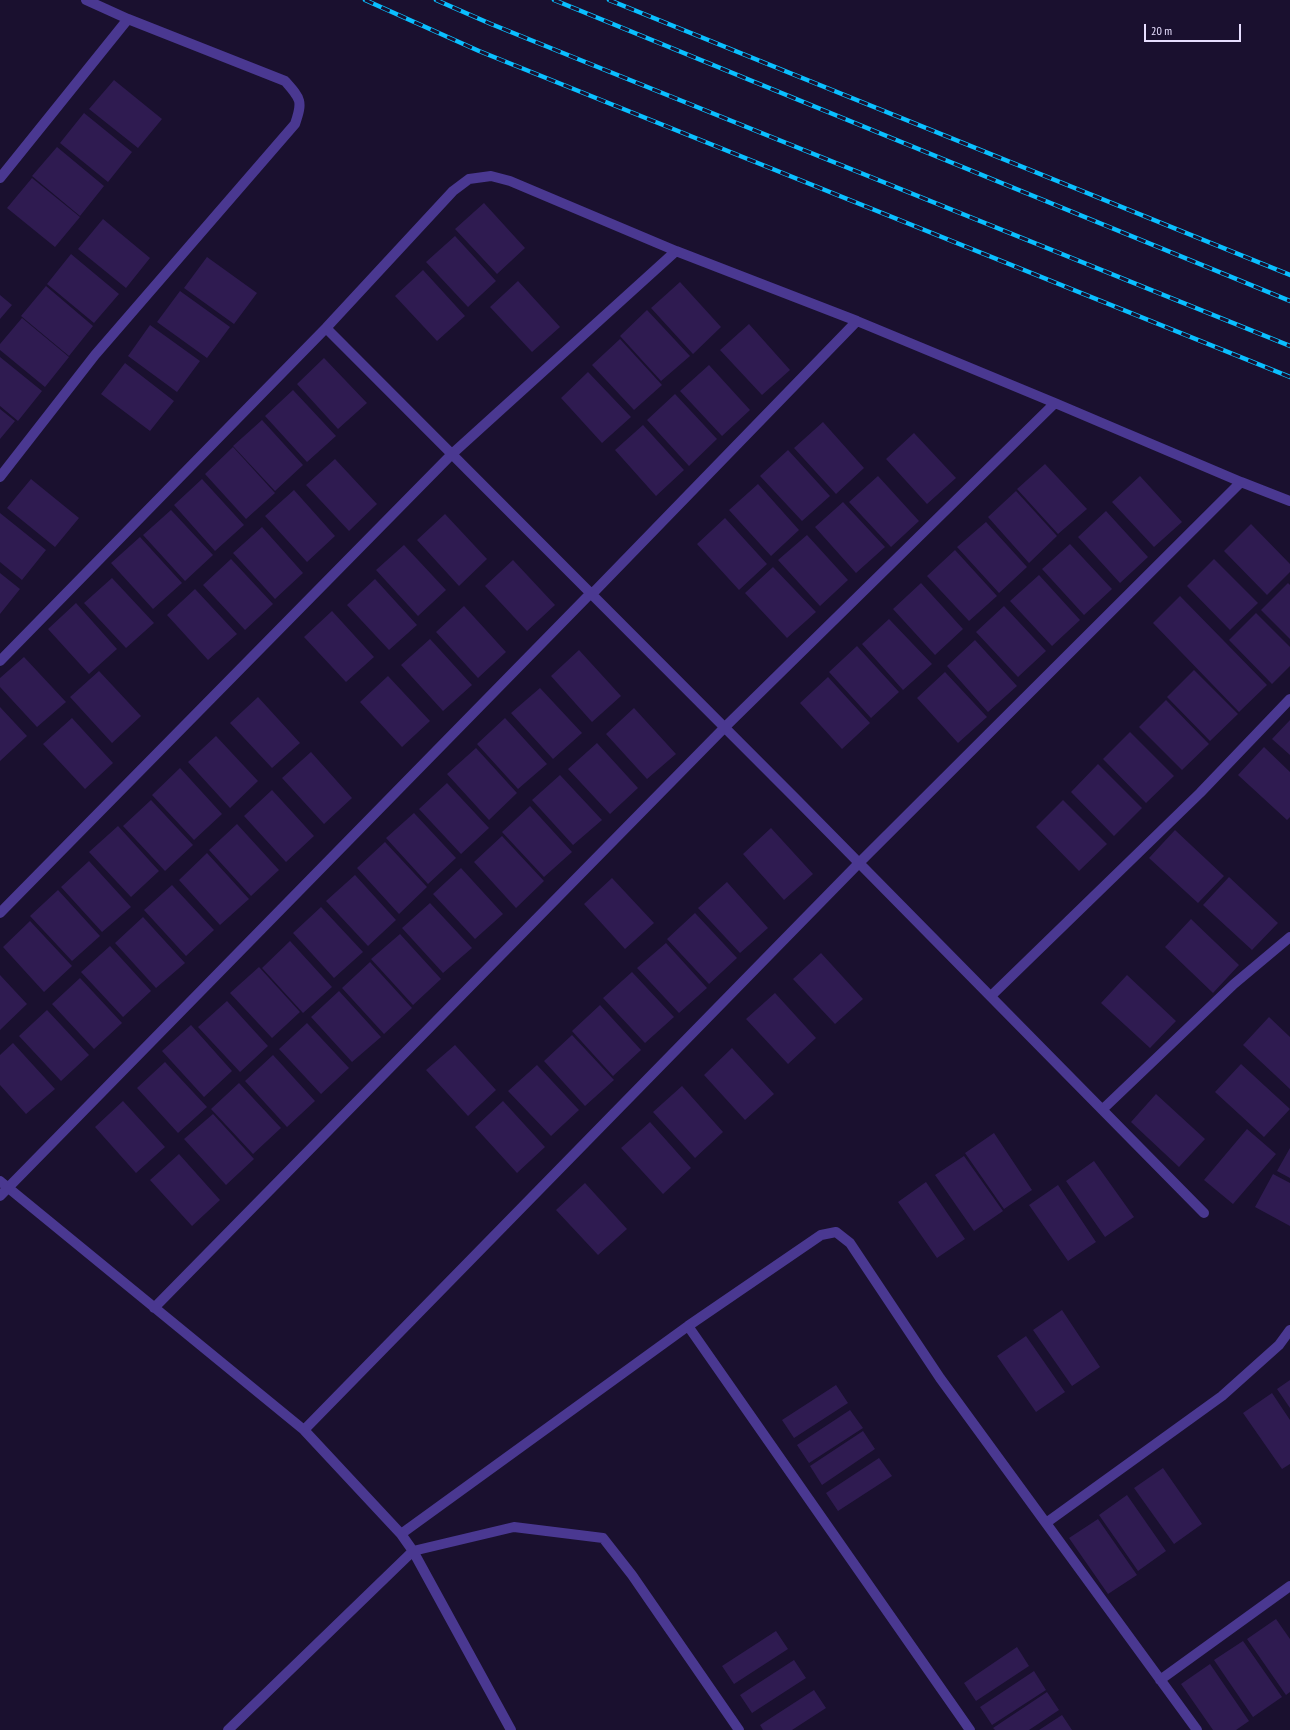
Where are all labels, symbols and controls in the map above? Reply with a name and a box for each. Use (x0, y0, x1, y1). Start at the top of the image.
scale bar (1146, 16, 1243, 42)
text: 20 m (1151, 23, 1172, 38)

